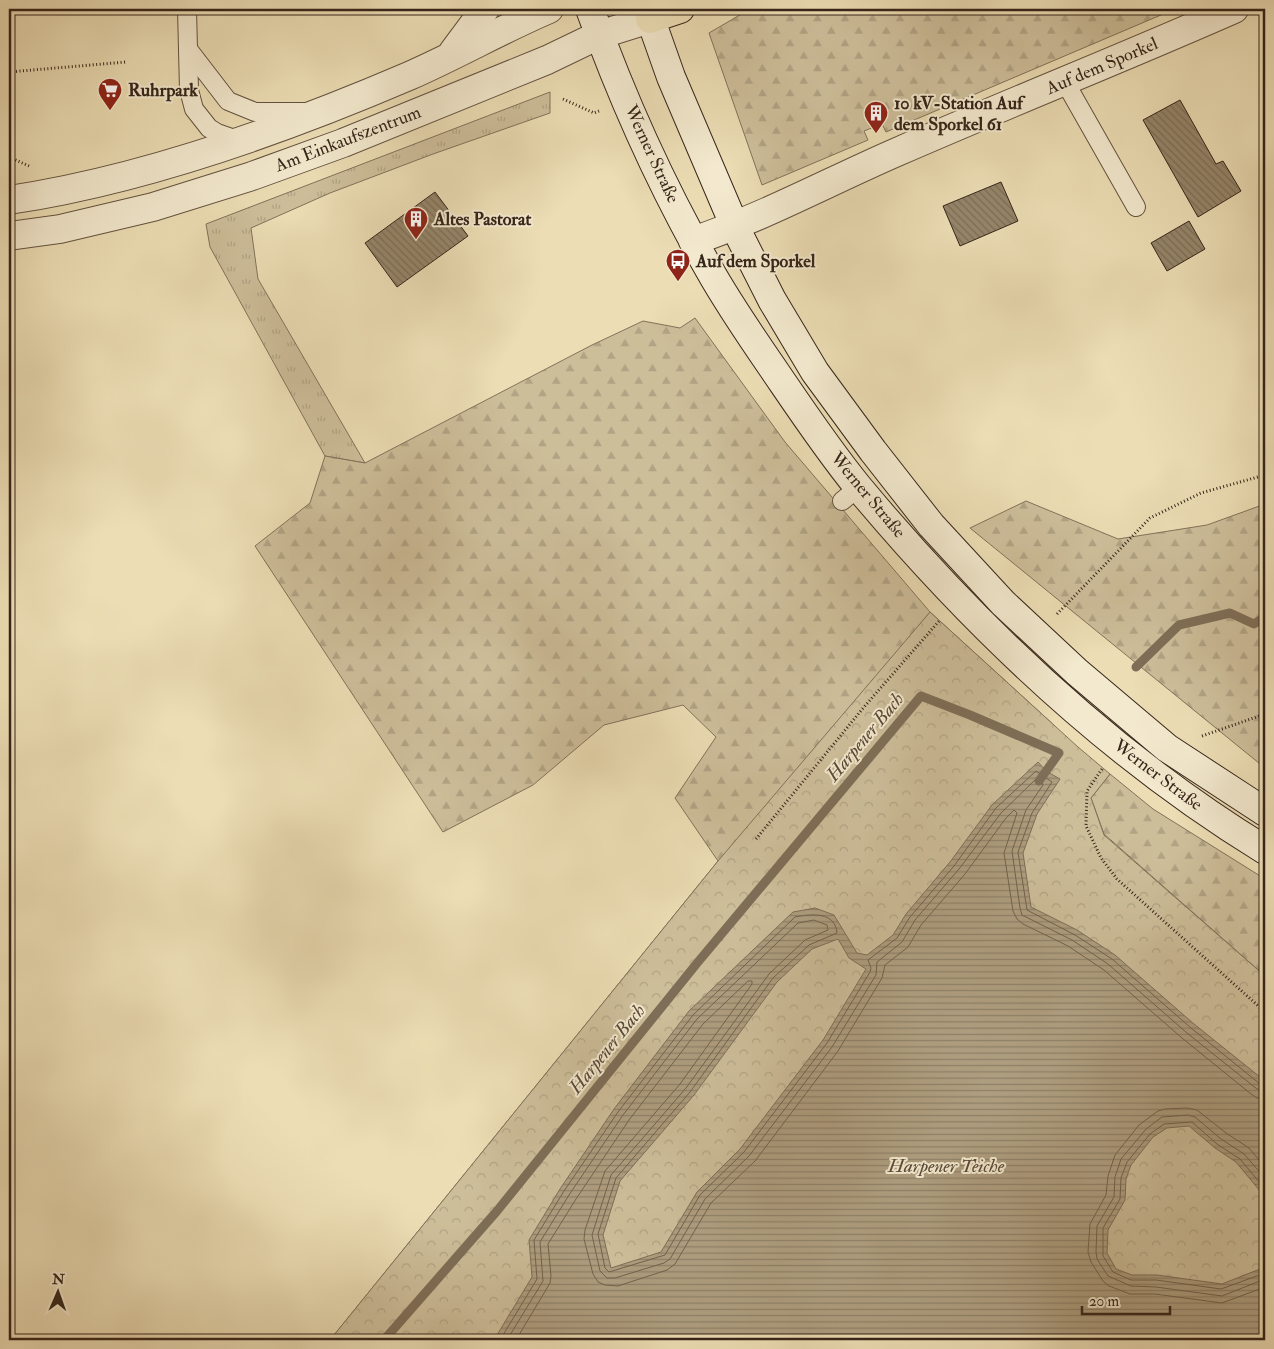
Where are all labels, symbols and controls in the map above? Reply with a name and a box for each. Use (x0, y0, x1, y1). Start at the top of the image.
street label: Auf dem Sporkel (1042, 32, 1162, 100)
supermarket icon: Ruhrpark (97, 77, 123, 111)
place label: Ruhrpark (128, 79, 198, 102)
place label: 10 kV-Station Auf dem Sporkel 61 (894, 92, 1026, 136)
street label: Werner Straße (619, 100, 685, 207)
building icon: 10 kV-Station Auf dem Sporkel 61 (863, 100, 889, 134)
street label: Am Einkaufszentrum (271, 101, 424, 178)
building icon: Altes Pastorat (403, 206, 429, 240)
place label: Altes Pastorat (433, 208, 531, 231)
bus stop icon: Auf dem Sporkel (665, 248, 691, 282)
place label: Auf dem Sporkel (695, 250, 816, 273)
street label: Werner Straße (825, 446, 911, 543)
water label: Harpener Bach (820, 688, 909, 787)
street label: Werner Straße (1108, 733, 1207, 816)
water label: Harpener Bach (563, 999, 651, 1100)
water label: Harpener Teiche (887, 1154, 1005, 1178)
north arrow (32, 1266, 82, 1316)
text: N (51, 1271, 65, 1288)
scale bar (1082, 1284, 1169, 1316)
text: 20 m (1089, 1292, 1119, 1311)

